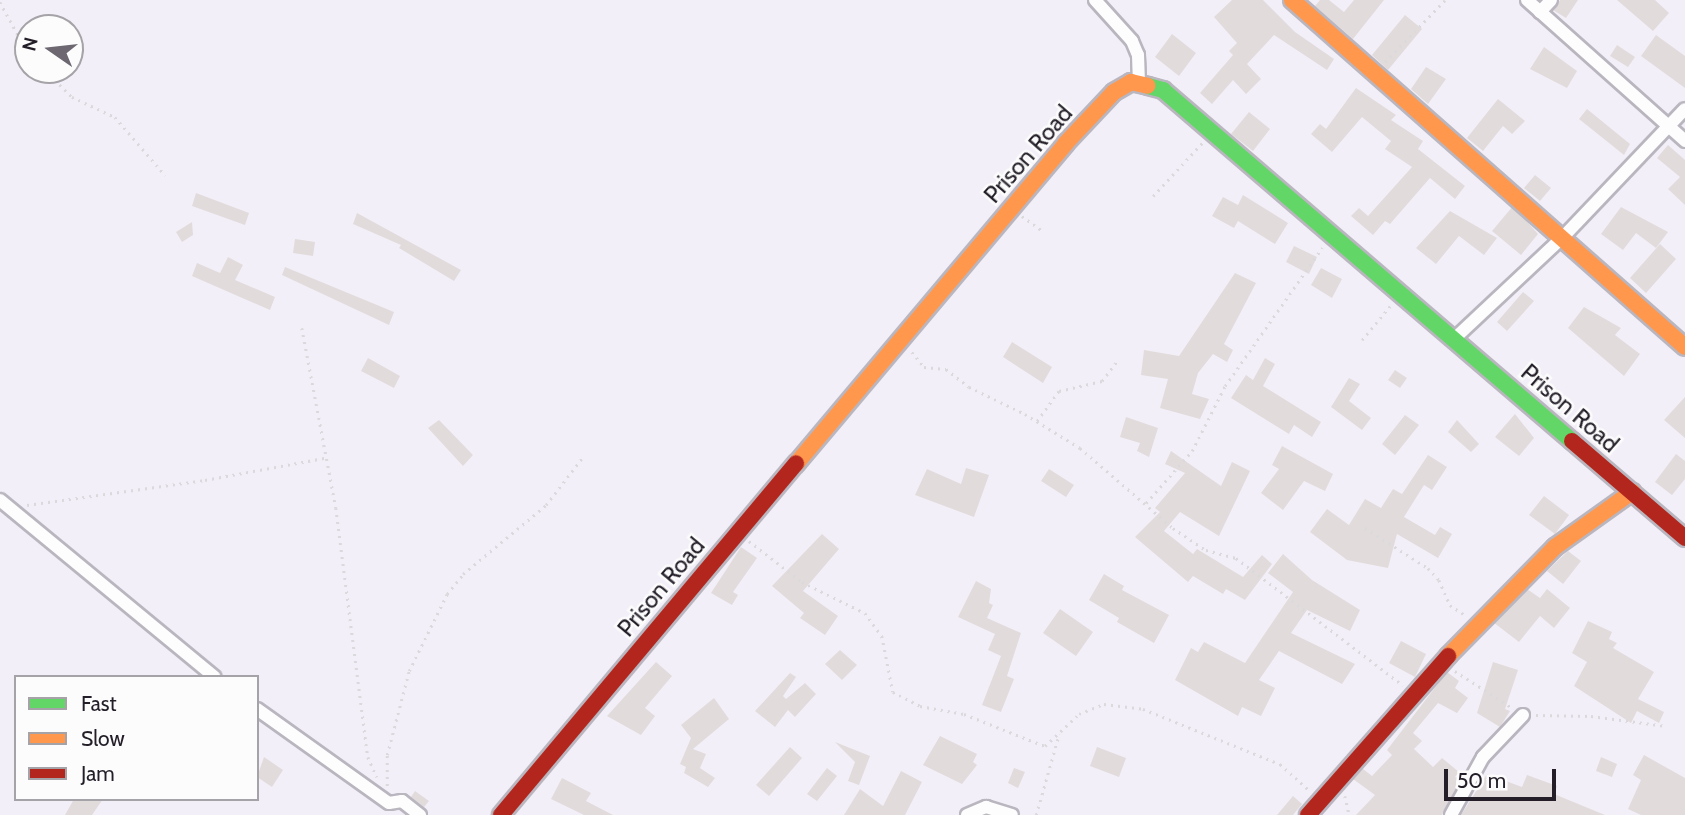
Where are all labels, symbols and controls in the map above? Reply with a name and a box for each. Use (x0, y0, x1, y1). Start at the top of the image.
north arrow (14, 14, 84, 84)
text: N (17, 35, 43, 54)
street label: Prison Road (978, 99, 1078, 209)
street label: Prison Road (1515, 358, 1625, 458)
street label: Prison Road (611, 532, 711, 642)
legend (14, 675, 259, 801)
text: Fast (81, 691, 117, 716)
text: Slow (81, 726, 125, 751)
scale bar (1447, 756, 1559, 800)
text: Jam (81, 761, 115, 786)
text: 50 m (1457, 768, 1506, 793)

